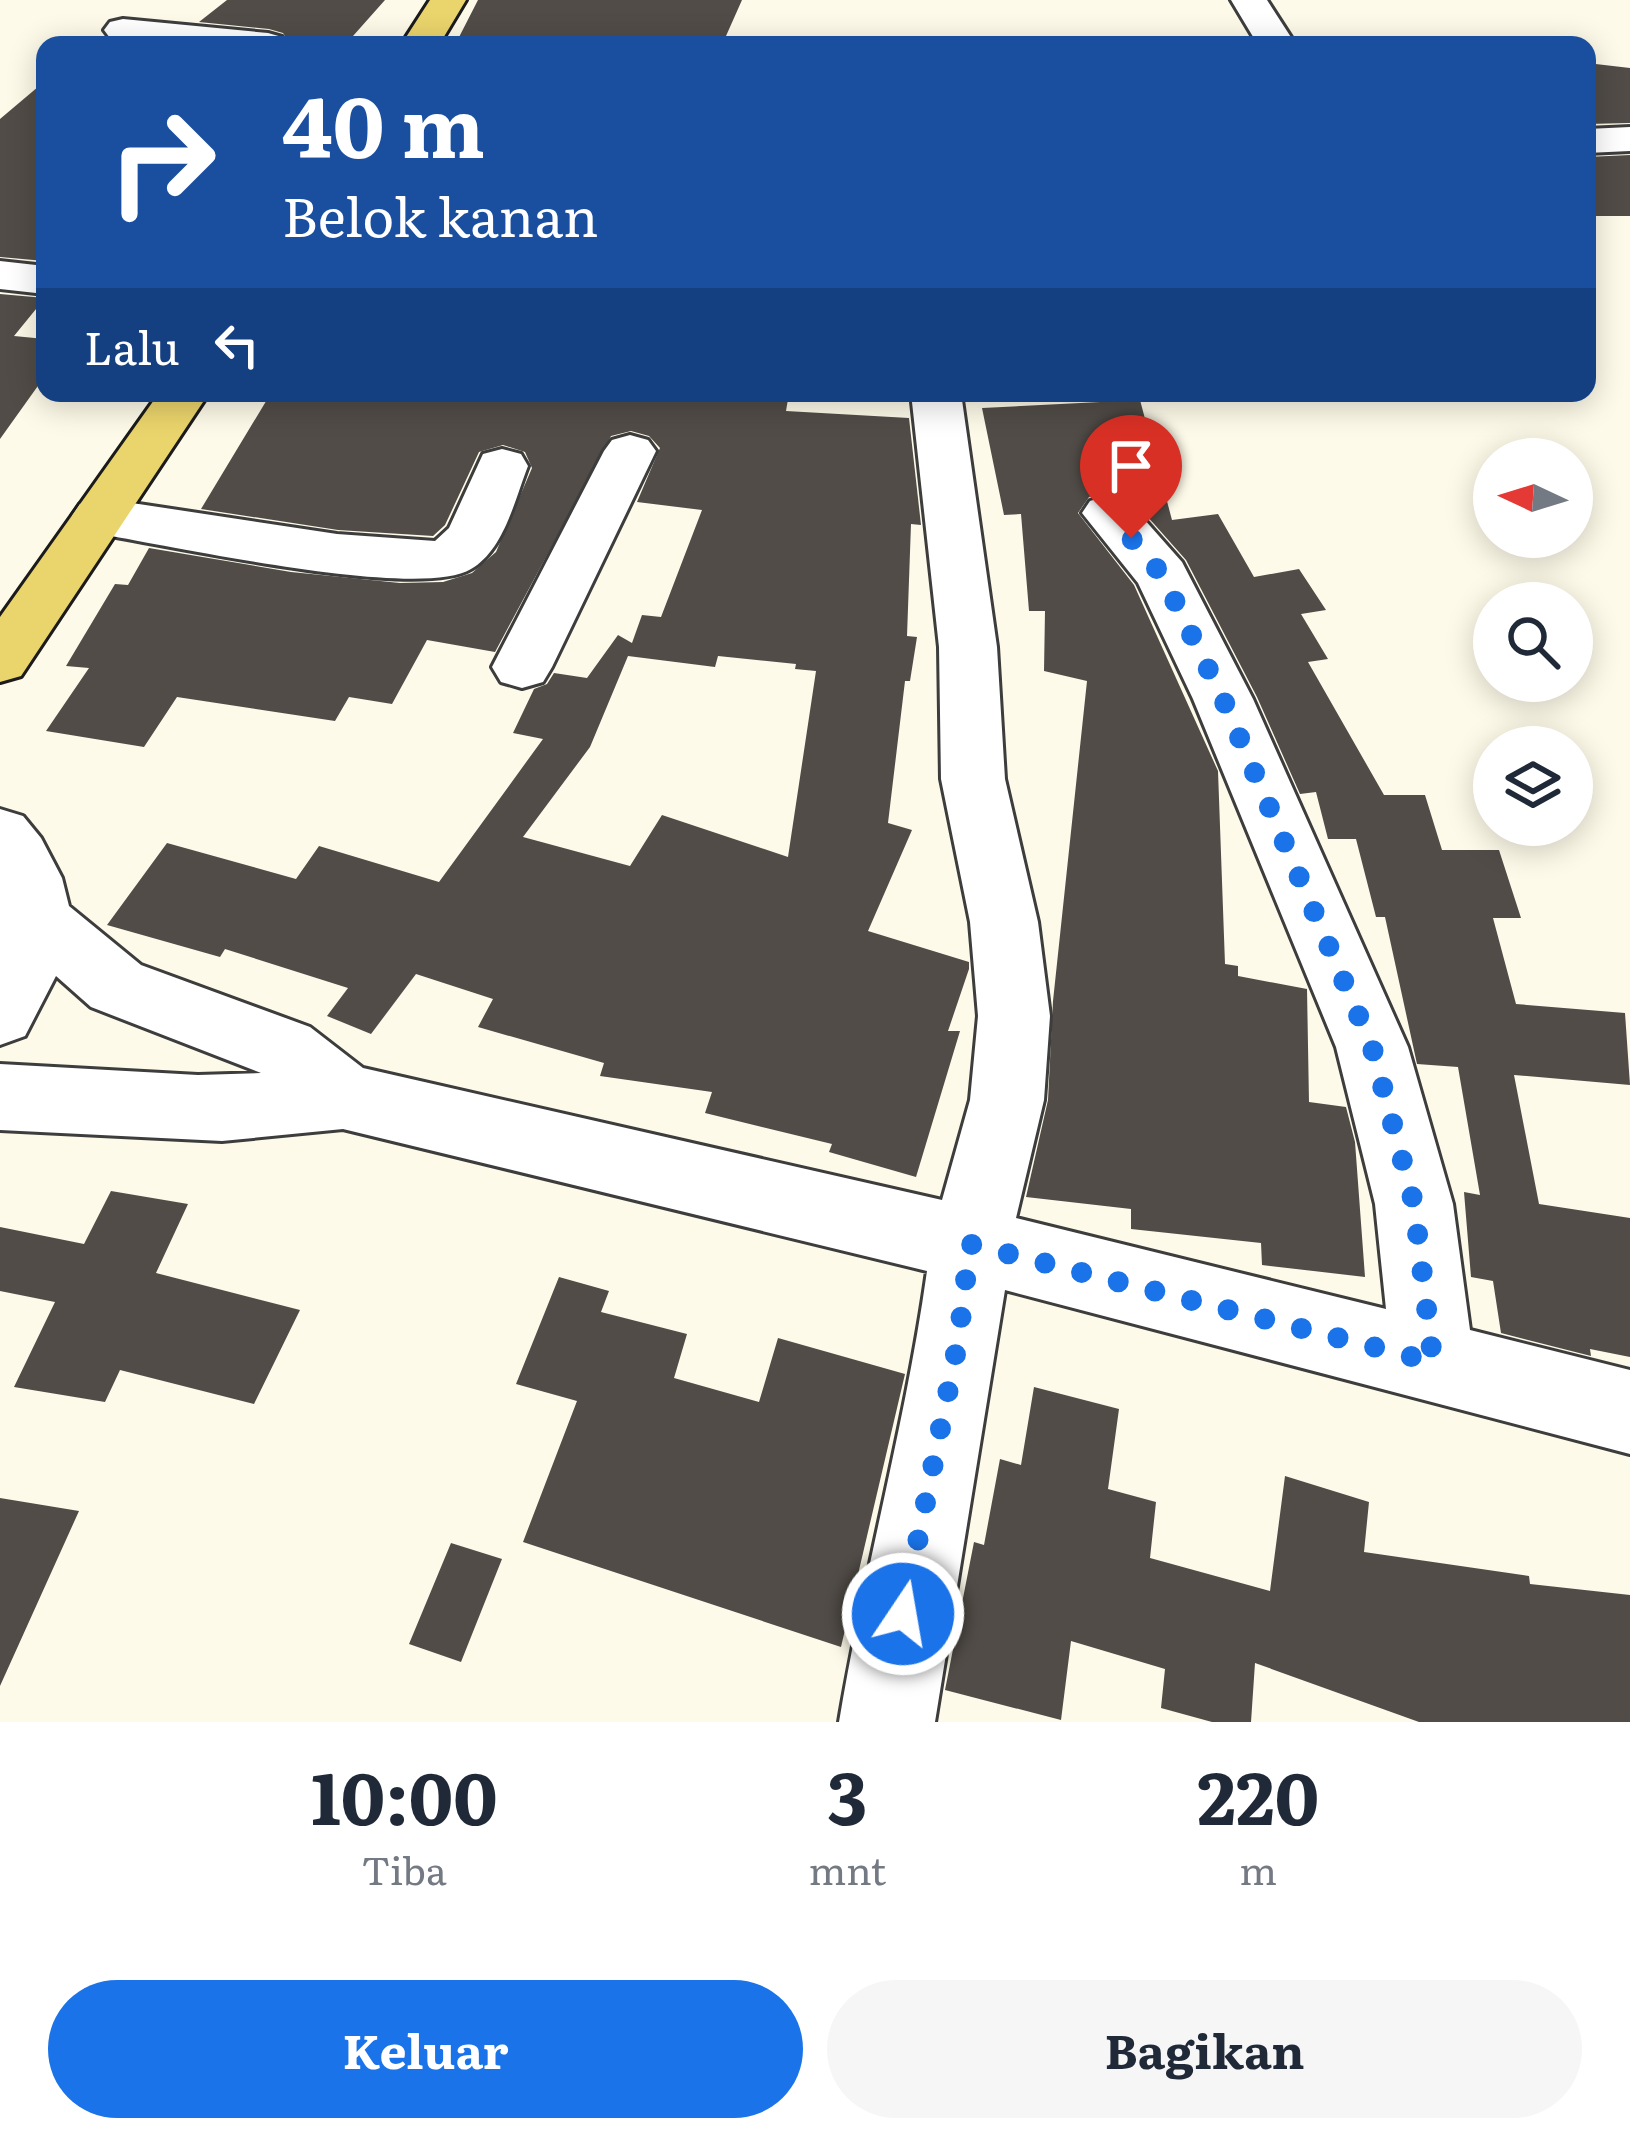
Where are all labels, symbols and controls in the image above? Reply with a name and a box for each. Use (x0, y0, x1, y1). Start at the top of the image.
text: 40 m (282, 59, 485, 184)
icon: right (84, 84, 240, 240)
text: Belok kanan (282, 173, 598, 254)
text: Lalu (84, 312, 180, 379)
icon: left (204, 312, 270, 378)
pin (1080, 415, 1182, 538)
icon: arrive (1098, 433, 1164, 499)
north arrow (1473, 438, 1593, 558)
map controls (1473, 438, 1593, 846)
button: search (1473, 582, 1593, 702)
button: layers (1473, 726, 1593, 846)
position arrow (840, 1551, 966, 1677)
text: 10:00 (311, 1740, 498, 1847)
text: 3 (827, 1740, 868, 1847)
text: 220 (1197, 1740, 1319, 1847)
text: Tiba (362, 1839, 447, 1897)
text: mnt (809, 1839, 886, 1897)
text: m (1239, 1839, 1277, 1897)
button: Keluar (48, 1980, 803, 2118)
button: Bagikan (827, 1980, 1582, 2118)

